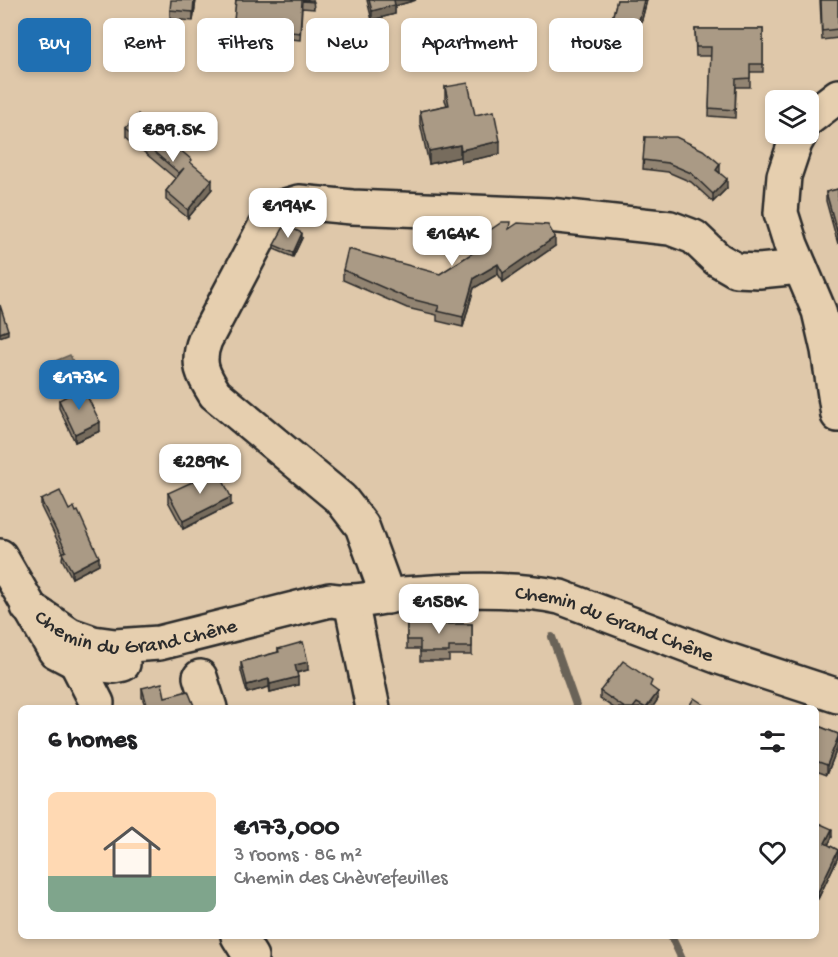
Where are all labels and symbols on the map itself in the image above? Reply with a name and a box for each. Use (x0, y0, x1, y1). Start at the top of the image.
pin: €89.5K (124, 112, 222, 163)
pin: €194K (246, 188, 330, 239)
pin: €164K (410, 216, 494, 267)
pin: €173K (37, 360, 121, 411)
pin: €289K (158, 444, 242, 495)
street label: Chemin du Grand Chêne (514, 582, 718, 670)
pin: €158K (397, 584, 481, 635)
street label: Chemin du Grand Chêne (29, 606, 241, 662)

